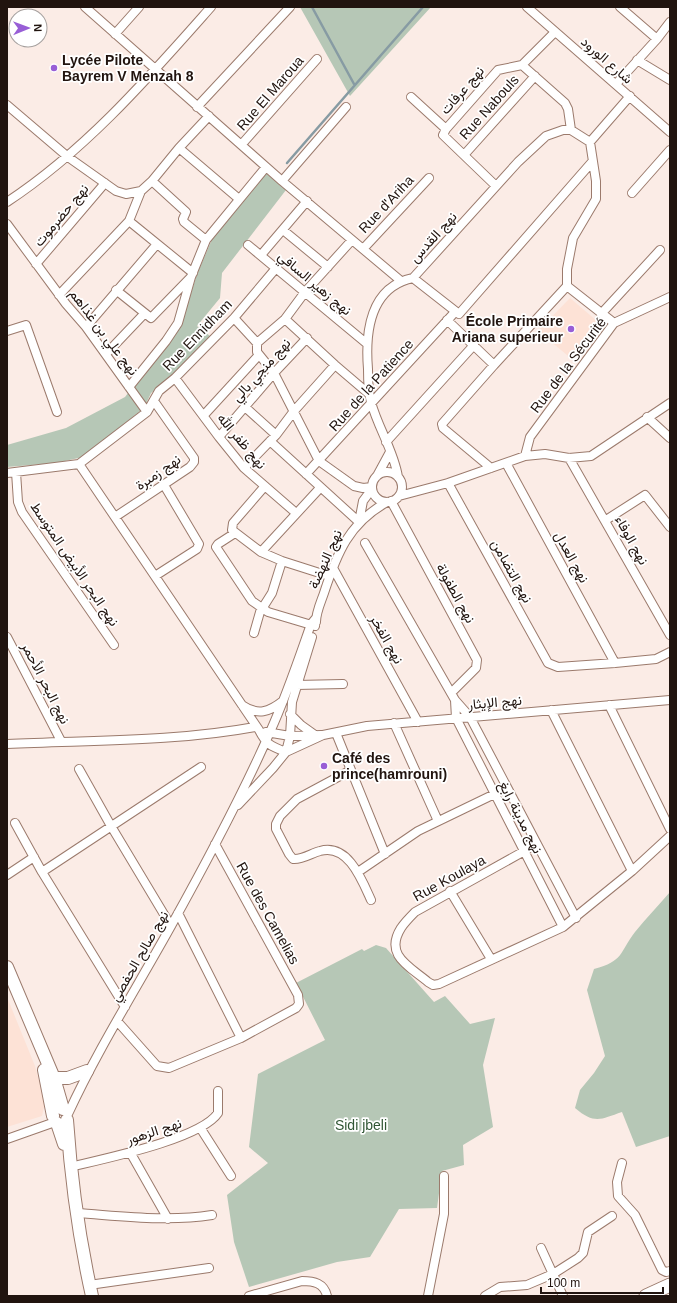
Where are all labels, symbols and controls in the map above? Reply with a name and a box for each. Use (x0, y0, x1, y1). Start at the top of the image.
north arrow (8, 8, 48, 48)
text: N (32, 24, 44, 32)
street label: شارع الورود (576, 33, 636, 89)
place label: Lycée Pilote Bayrem V Menzah 8 (62, 52, 194, 84)
street label: Rue El Maroua (233, 52, 307, 133)
marker: Lycée Pilote Bayrem V Menzah 8 (49, 63, 59, 73)
street label: نهج عرفات (437, 63, 490, 119)
street label: Rue Nabouls (456, 72, 522, 142)
street label: Rue d'Ariha (355, 172, 417, 236)
street label: نهج حضرموت (30, 181, 94, 251)
street label: نهج القدس (406, 208, 462, 268)
street label: نهج زهير السافي (272, 248, 355, 321)
street label: نهج علي بن غذاهم (63, 286, 142, 381)
street label: Rue Ennidham (159, 296, 235, 374)
place label: École Primaire Ariana superieur (452, 313, 564, 345)
street label: Rue de la Sécurité (527, 314, 609, 416)
marker: École Primaire Ariana superieur (566, 324, 576, 334)
street label: نهج منجي بالي (228, 335, 297, 408)
street label: Rue de la Patience (325, 336, 417, 434)
street label: نهج ظفر الله (212, 410, 270, 474)
street label: نهج زمبرة (132, 451, 185, 496)
street label: نهج البحر الأبيض المتوسط (25, 499, 122, 631)
street label: نهج الوفاء (609, 513, 652, 569)
street label: نهج النهضة (305, 527, 348, 592)
street label: نهج العدل (549, 529, 593, 587)
street label: نهج التضامن (485, 536, 536, 607)
street label: نهج الطفولة (430, 560, 479, 627)
street label: نهج الفخر (364, 611, 407, 668)
street label: نهج البحر الأحمر (15, 639, 73, 728)
street label: نهج الإيثار (466, 692, 523, 715)
place label: Café des prince(hamrouni) (332, 750, 447, 782)
marker: Café des prince(hamrouni) (319, 761, 329, 771)
street label: نهج مدينة رابغ (493, 778, 546, 857)
street label: Rue Koulaya (410, 851, 488, 904)
street label: Rue des Camelias (233, 859, 303, 967)
street label: نهج صالح الحفصي (106, 908, 175, 1006)
street label: نهج الزهور (124, 1115, 184, 1151)
park label: Sidi jbeli (335, 1117, 387, 1133)
scale bar (541, 1269, 663, 1295)
text: 100 m (547, 1276, 580, 1290)

